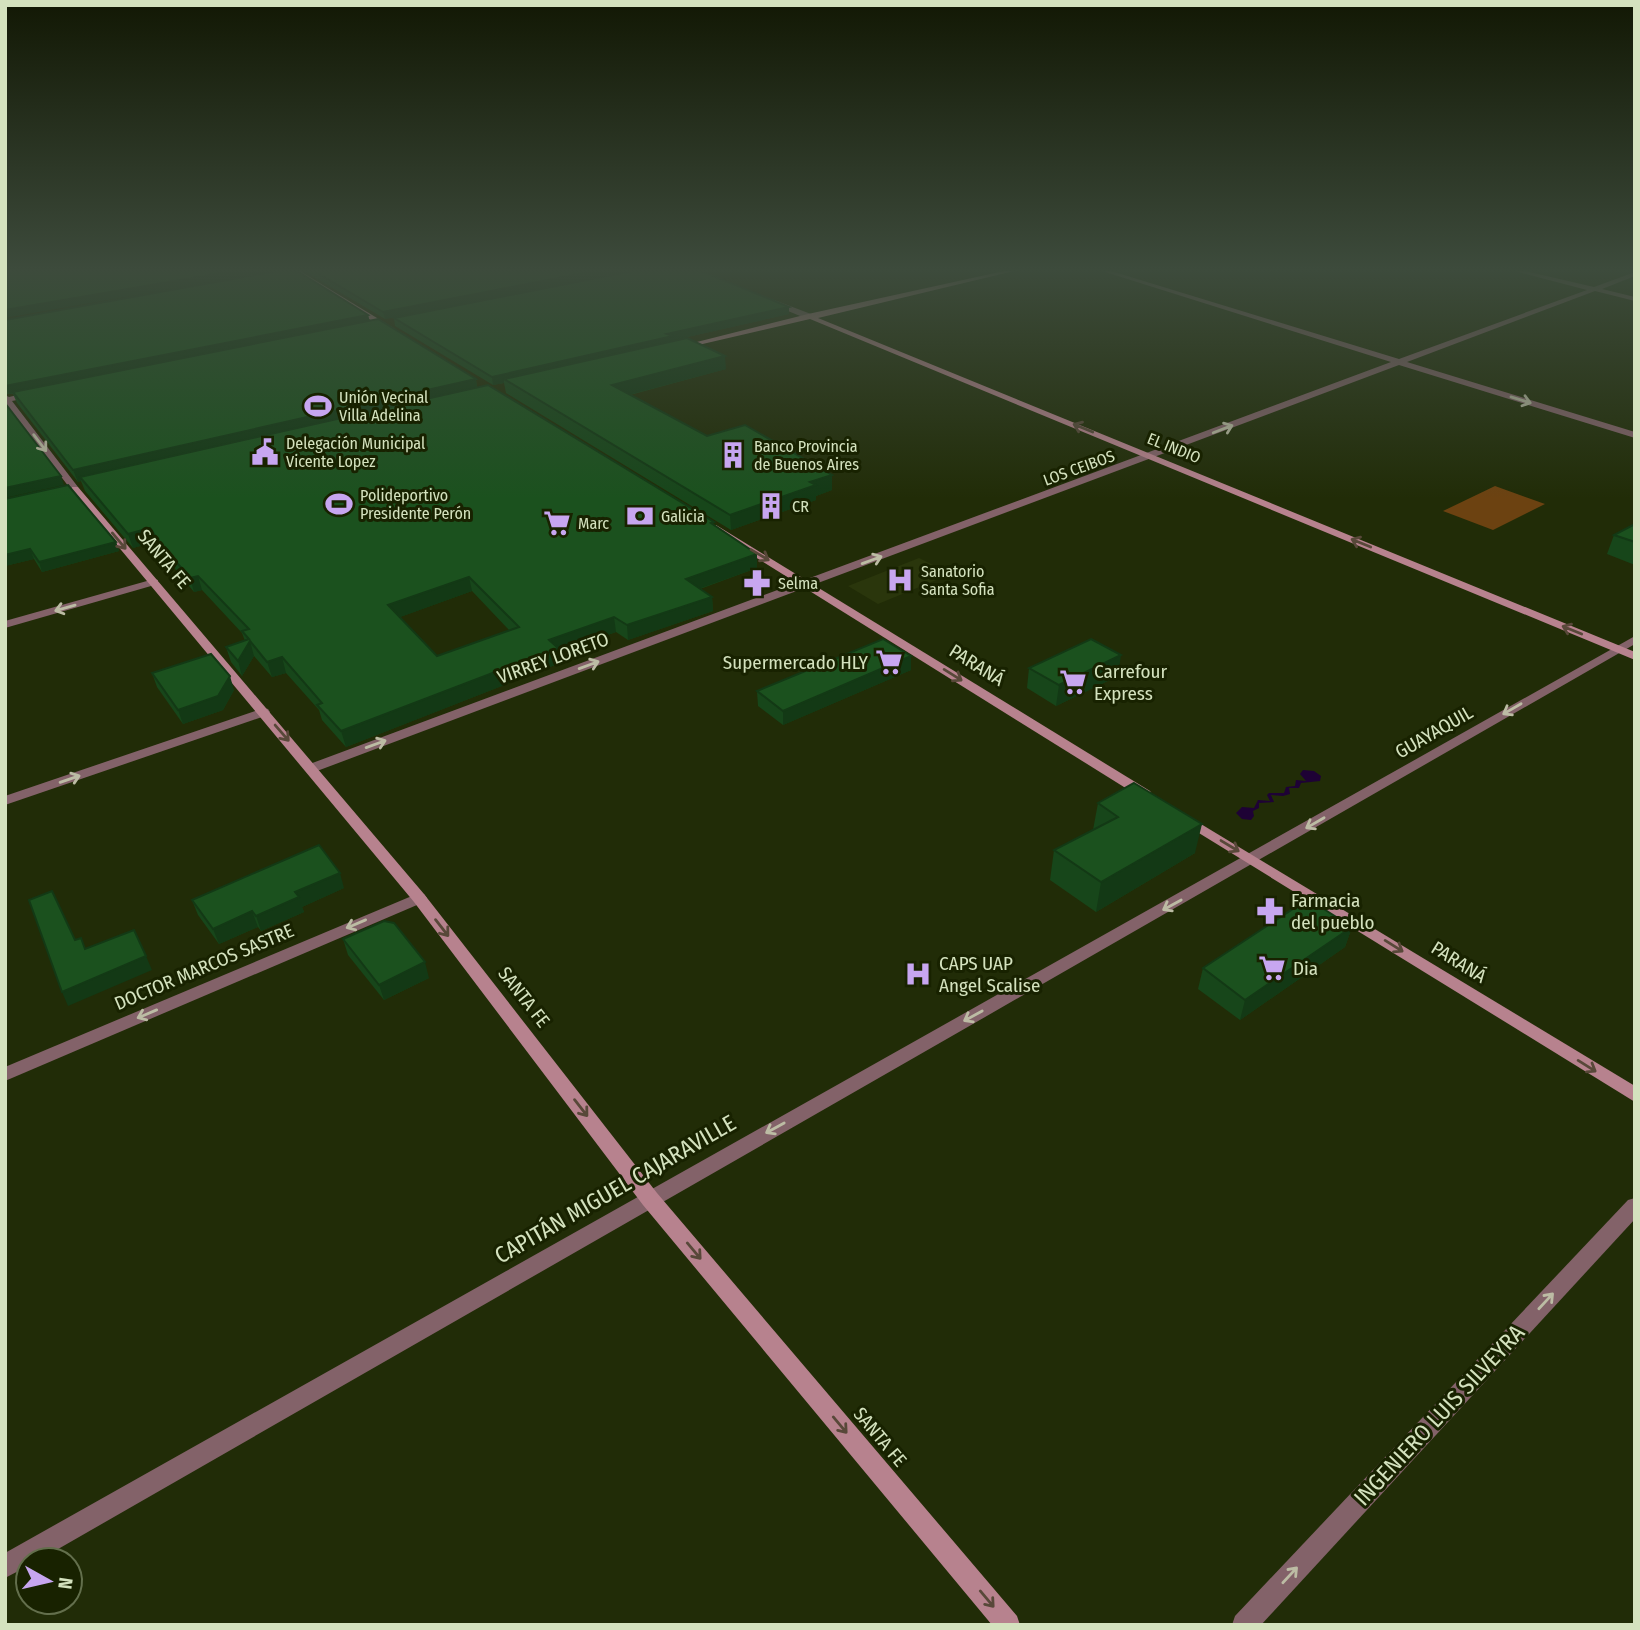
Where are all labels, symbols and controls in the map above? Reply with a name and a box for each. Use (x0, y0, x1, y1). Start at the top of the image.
place label: Unión Vecinal Villa Adelina (339, 388, 428, 425)
sports icon: Unión Vecinal Villa Adelina (303, 391, 333, 421)
one-way arrow (1510, 394, 1532, 407)
one-way arrow (1073, 421, 1094, 434)
one-way arrow (1211, 421, 1233, 434)
street label: EL INDIO (1145, 429, 1203, 467)
one-way arrow (33, 433, 48, 452)
place label: Delegación Municipal Vicente Lopez (286, 434, 425, 471)
public building icon: Delegación Municipal Vicente Lopez (250, 437, 280, 467)
place label: Banco Provincia de Buenos Aires (754, 437, 859, 474)
building icon: Banco Provincia de Buenos Aires (718, 440, 748, 470)
street label: LOS CEIBOS (1041, 446, 1117, 490)
place label: Polideportivo Presidente Perón (360, 486, 471, 523)
sports icon: Polideportivo Presidente Perón (324, 489, 354, 519)
building icon: CR (756, 491, 786, 521)
place label: CR (792, 497, 809, 516)
bank icon: Galicia (625, 501, 655, 531)
place label: Galicia (661, 507, 705, 526)
supermarket icon: Marc (542, 508, 572, 538)
place label: Marc (578, 514, 609, 533)
street label: SANTA FE (133, 525, 195, 593)
one-way arrow (111, 531, 127, 549)
one-way arrow (1351, 536, 1373, 549)
one-way arrow (750, 548, 770, 562)
one-way arrow (860, 553, 882, 565)
place label: Sanatorio Santa Sofia (921, 562, 995, 599)
hospital icon: Sanatorio Santa Sofia (885, 565, 915, 595)
pharmacy icon: Selma (742, 568, 772, 598)
place label: Selma (778, 574, 818, 593)
one-way arrow (54, 602, 76, 615)
one-way arrow (1561, 623, 1583, 636)
street label: VIRREY LORETO (494, 627, 612, 689)
street label: PARANÁ (945, 639, 1009, 691)
supermarket icon: Supermercado HLY (874, 647, 904, 677)
place label: Supermercado HLY (723, 651, 869, 674)
one-way arrow (577, 658, 599, 670)
place label: Carrefour Express (1094, 660, 1167, 705)
supermarket icon: Carrefour Express (1058, 667, 1088, 697)
one-way arrow (943, 668, 963, 682)
street label: GUAYAQUIL (1391, 700, 1477, 763)
one-way arrow (1502, 702, 1522, 716)
one-way arrow (274, 724, 290, 742)
one-way arrow (364, 737, 386, 750)
one-way arrow (58, 772, 80, 784)
one-way arrow (1305, 816, 1325, 830)
one-way arrow (1220, 839, 1240, 853)
place label: Farmacia del pueblo (1291, 889, 1375, 934)
pharmacy icon: Farmacia del pueblo (1255, 896, 1285, 926)
one-way arrow (1162, 898, 1182, 912)
one-way arrow (435, 918, 450, 936)
street label: DOCTOR MARCOS SASTRE (111, 919, 297, 1015)
one-way arrow (346, 919, 368, 932)
street label: PARANÁ (1427, 936, 1491, 988)
one-way arrow (1383, 940, 1403, 954)
place label: CAPS UAP Angel Scalise (939, 952, 1040, 997)
supermarket icon: Dia (1257, 953, 1287, 983)
place label: Dia (1293, 957, 1318, 980)
hospital icon: CAPS UAP Angel Scalise (903, 959, 933, 989)
street label: SANTA FE (493, 962, 555, 1032)
one-way arrow (137, 1008, 158, 1021)
one-way arrow (964, 1009, 984, 1023)
one-way arrow (1577, 1059, 1597, 1073)
one-way arrow (573, 1098, 588, 1117)
street label: CAPITÁN MIGUEL CAJARAVILLE (489, 1108, 740, 1270)
one-way arrow (766, 1121, 786, 1135)
one-way arrow (686, 1241, 702, 1259)
one-way arrow (1538, 1292, 1554, 1310)
street label: INGENIERO LUIS SILVEYRA (1348, 1319, 1530, 1511)
street label: SANTA FE (849, 1403, 911, 1471)
one-way arrow (833, 1416, 848, 1434)
north arrow (14, 1546, 84, 1616)
one-way arrow (1282, 1567, 1299, 1584)
text: N (53, 1576, 78, 1591)
one-way arrow (979, 1590, 994, 1608)

